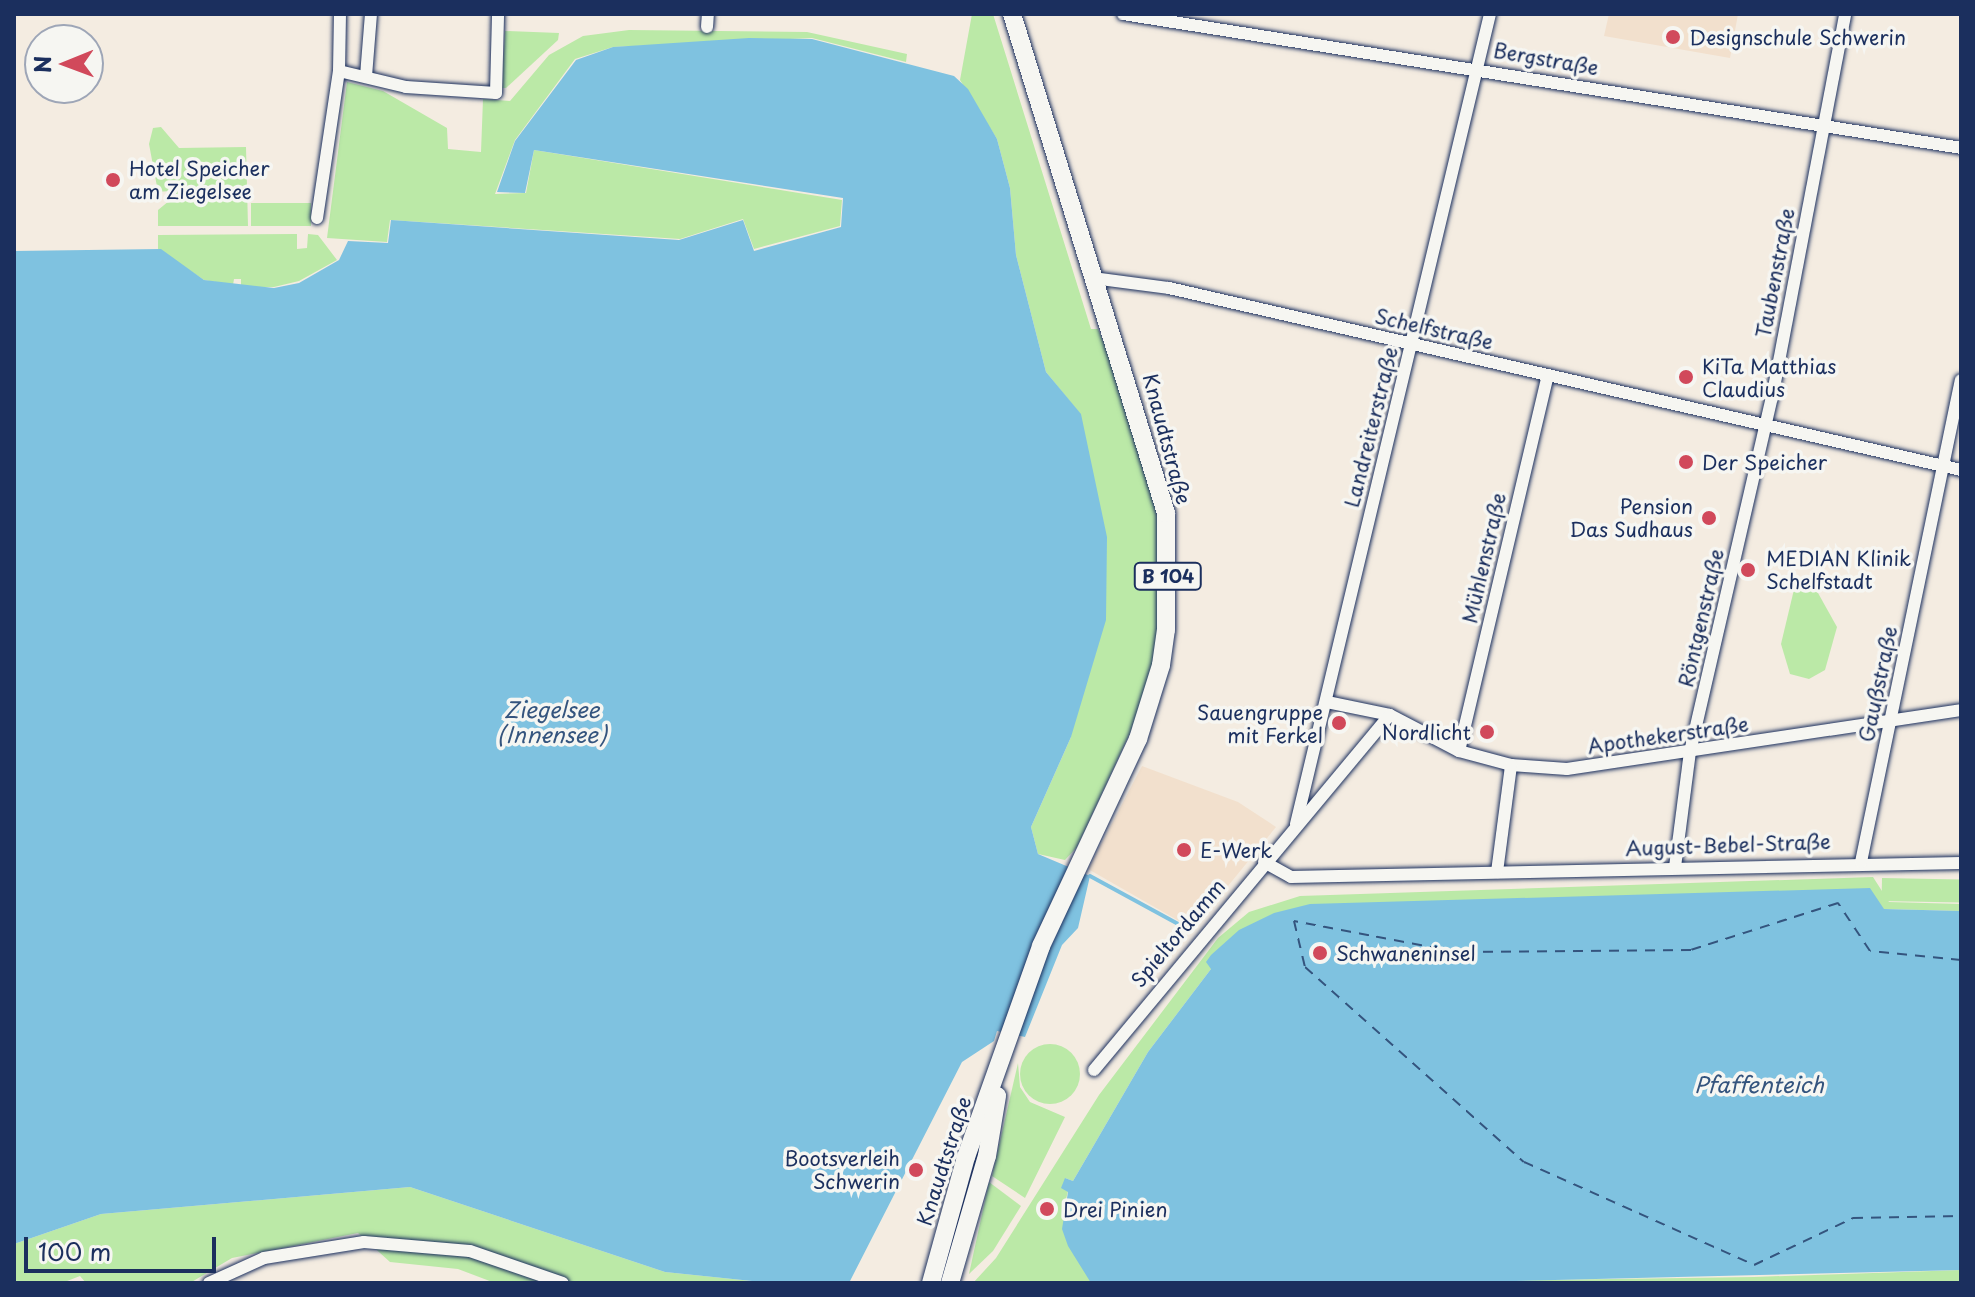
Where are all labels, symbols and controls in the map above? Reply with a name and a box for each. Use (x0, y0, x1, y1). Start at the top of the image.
north arrow (24, 24, 104, 104)
place label: Designschule Schwerin (1689, 25, 1906, 49)
marker: Designschule Schwerin (1664, 28, 1682, 46)
street label: Bergstraße (1492, 38, 1600, 80)
text: N (25, 55, 58, 73)
place label: Hotel Speicher am Ziegelsee (129, 156, 270, 203)
marker: Hotel Speicher am Ziegelsee (104, 171, 122, 189)
street label: Taubenstraße (1751, 206, 1799, 340)
street label: Schelfstraße (1373, 304, 1495, 354)
street label: Landreiterstraße (1339, 344, 1403, 510)
place label: KiTa Matthias Claudius (1702, 354, 1835, 401)
marker: KiTa Matthias Claudius (1677, 368, 1695, 386)
street label: Knaudtstraße (1138, 371, 1196, 507)
place label: Der Speicher (1702, 450, 1828, 474)
marker: Der Speicher (1677, 453, 1695, 471)
street label: Mühlenstraße (1457, 490, 1511, 626)
place label: Pension Das Sudhaus (1570, 494, 1693, 541)
marker: Pension Das Sudhaus (1700, 509, 1718, 527)
place label: MEDIAN Klinik Schelfstadt (1766, 546, 1912, 593)
street label: Röntgenstraße (1673, 547, 1729, 689)
marker: MEDIAN Klinik Schelfstadt (1737, 559, 1759, 581)
road number: B 104 (1132, 562, 1204, 590)
street label: Gaußstraße (1854, 624, 1902, 744)
water label: Ziegelsee (Innensee) (497, 695, 607, 746)
place label: Sauengruppe mit Ferkel (1197, 700, 1323, 747)
street label: Apothekerstraße (1586, 712, 1750, 758)
marker: Sauengruppe mit Ferkel (1330, 714, 1348, 732)
place label: Nordlicht (1382, 720, 1471, 744)
marker: Nordlicht (1478, 723, 1496, 741)
street label: August-Bebel-Straße (1625, 829, 1831, 861)
place label: E-Werk (1200, 838, 1272, 862)
marker: E-Werk (1175, 841, 1193, 859)
street label: Spieltordamm (1126, 874, 1230, 992)
place label: Schwaneninsel (1336, 941, 1476, 965)
marker: Schwaneninsel (1311, 944, 1329, 962)
water label: Pfaffenteich (1694, 1071, 1824, 1097)
street label: Knaudtstraße (912, 1093, 976, 1229)
place label: Bootsverleih Schwerin (784, 1146, 900, 1193)
marker: Bootsverleih Schwerin (907, 1161, 925, 1179)
place label: Drei Pinien (1063, 1197, 1168, 1221)
marker: Drei Pinien (1038, 1200, 1056, 1218)
scale bar (28, 1221, 220, 1271)
text: 100 m (38, 1233, 111, 1269)

